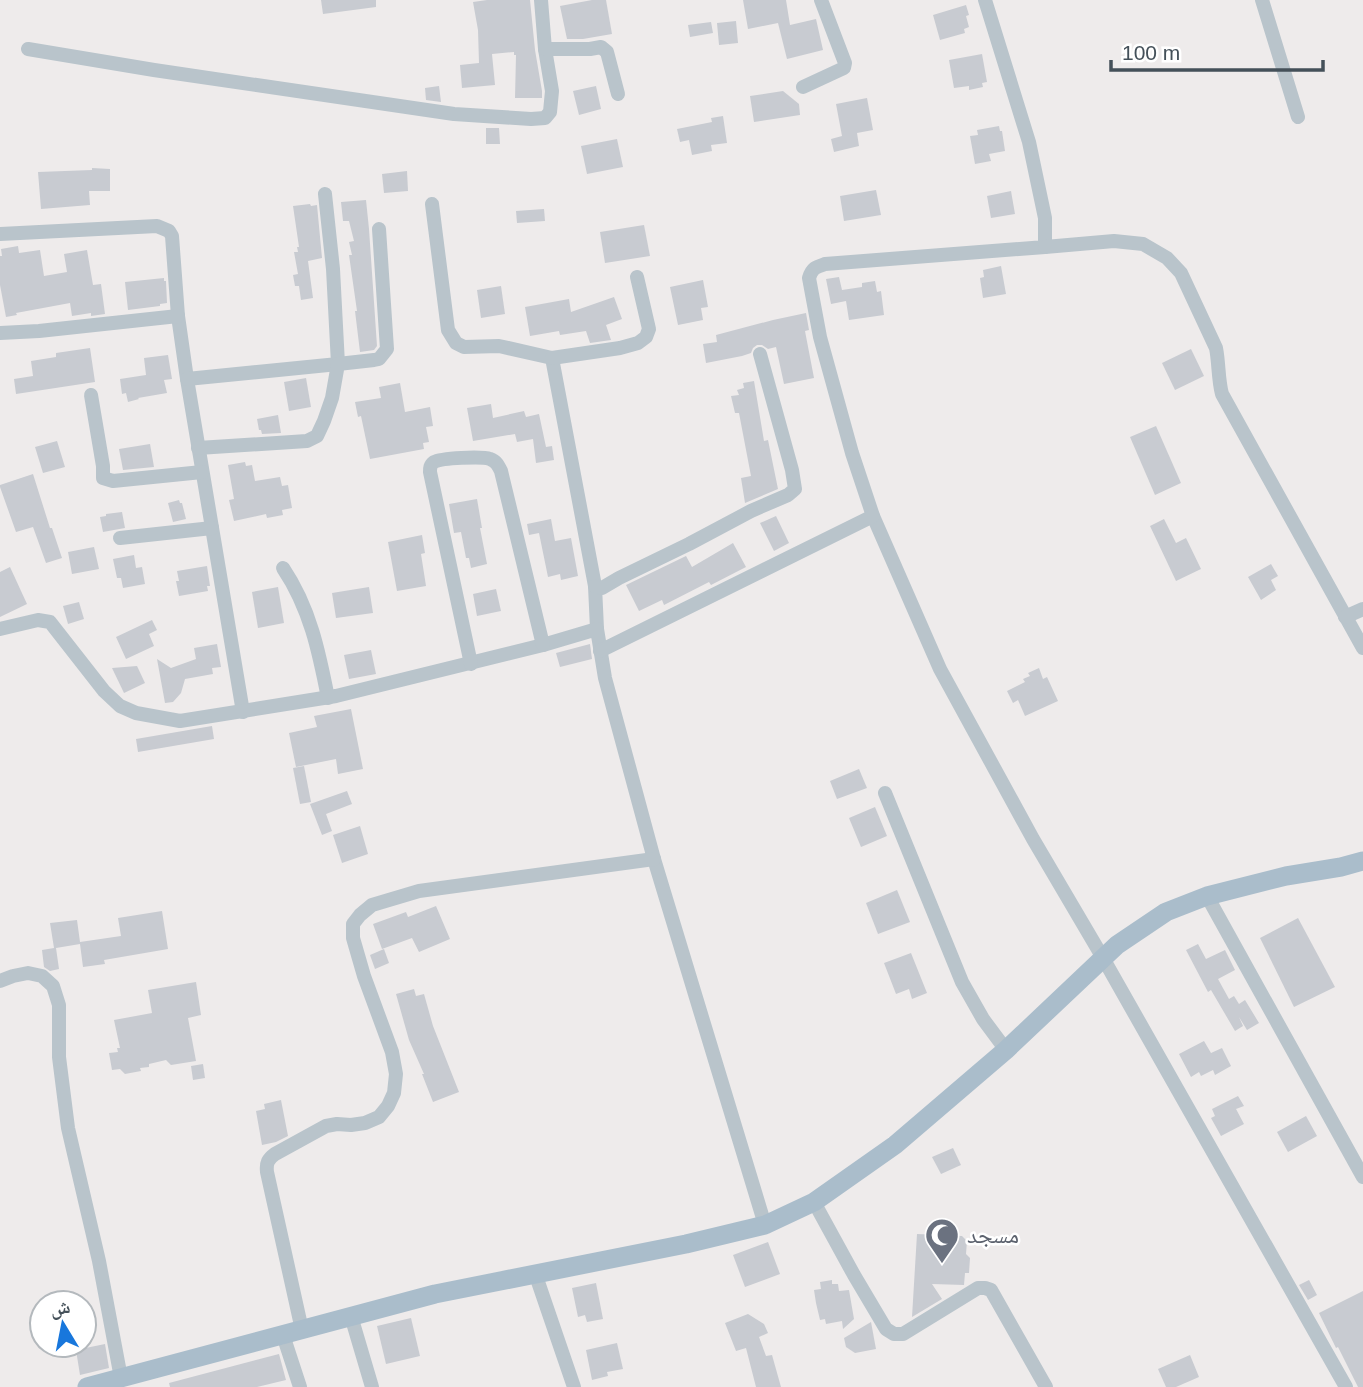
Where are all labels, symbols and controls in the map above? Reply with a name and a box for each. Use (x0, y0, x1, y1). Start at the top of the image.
scale bar (1111, 28, 1323, 72)
text: 100 m (1122, 41, 1180, 64)
mosque icon: مسجد (923, 1216, 961, 1265)
place label: مسجد (967, 1222, 1019, 1248)
north arrow (28, 1289, 98, 1359)
text: ش (48, 1296, 72, 1321)

